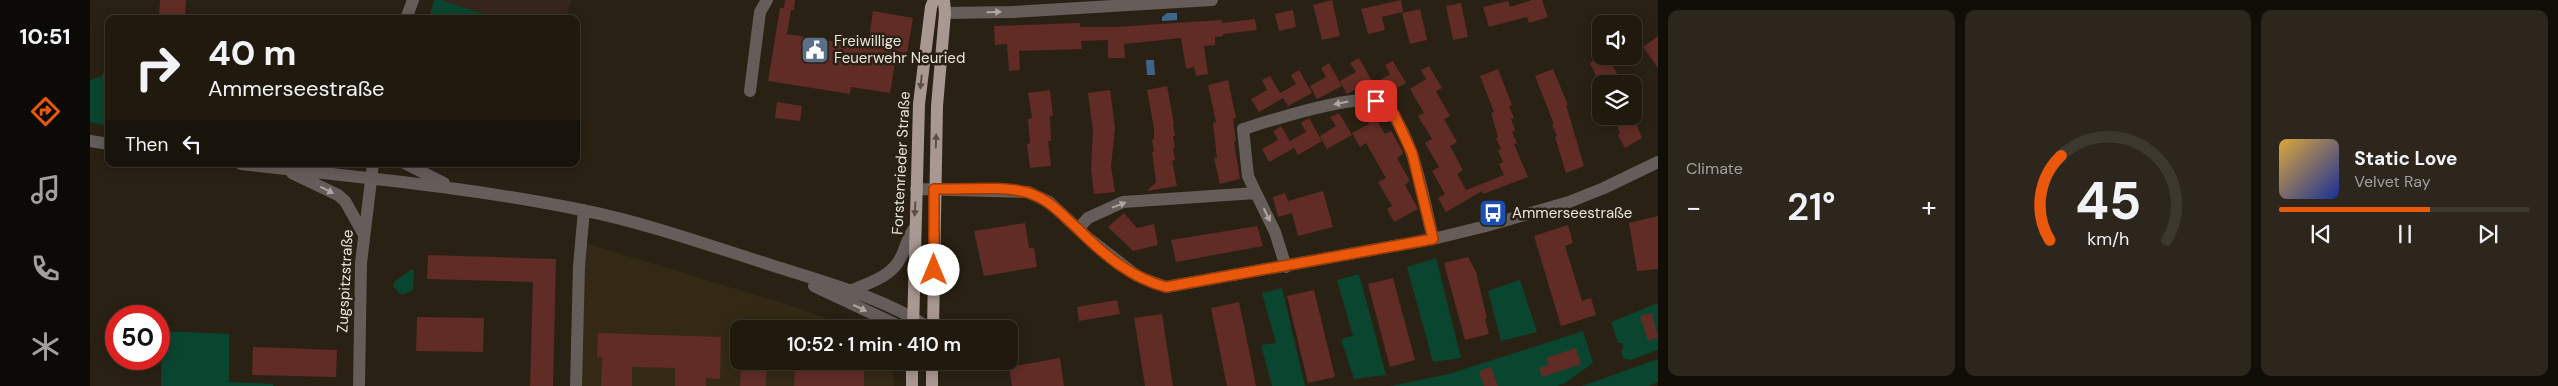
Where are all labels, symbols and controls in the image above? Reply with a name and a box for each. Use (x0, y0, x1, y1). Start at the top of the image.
one-way arrow (986, 8, 1002, 16)
map controls (1592, 15, 1642, 125)
button: sound (1592, 15, 1642, 65)
text: 10:51 (20, 22, 70, 51)
text: 40 m (208, 30, 297, 76)
place label: Freiwillige Feuerwehr Neuried (834, 31, 965, 68)
icon: right (125, 35, 190, 100)
public building icon: Freiwillige Feuerwehr Neuried (800, 35, 830, 65)
text: Ammerseestraße (208, 74, 385, 103)
one-way arrow (917, 75, 925, 91)
button: layers (1592, 75, 1642, 125)
pin (1355, 80, 1397, 122)
icon: arrive (1362, 87, 1390, 115)
street label: Forstenrieder Straße (887, 91, 915, 235)
icon: directions (28, 94, 63, 129)
one-way arrow (1334, 99, 1349, 107)
icon: left (178, 130, 206, 158)
text: Then (125, 132, 168, 157)
one-way arrow (932, 132, 940, 148)
text: Static Love (2354, 146, 2458, 171)
text: Climate (1686, 158, 1743, 179)
text: 45 (2075, 167, 2141, 235)
text: Velvet Ray (2354, 171, 2431, 192)
icon: music (28, 172, 63, 207)
text: 21° (1787, 182, 1836, 232)
one-way arrow (320, 186, 334, 194)
text: − (1686, 189, 1701, 226)
text: + (1921, 189, 1937, 226)
bus stop icon: Ammerseestraße (1478, 198, 1508, 228)
one-way arrow (911, 201, 919, 217)
one-way arrow (1111, 201, 1126, 208)
place label: Ammerseestraße (1512, 203, 1632, 223)
one-way arrow (1263, 208, 1271, 222)
icon: previous (2307, 220, 2335, 248)
icon: pause (2391, 220, 2419, 248)
icon: next (2474, 220, 2502, 248)
text: km/h (2087, 227, 2129, 251)
street label: Zugspitzstraße (332, 229, 358, 333)
position arrow (907, 243, 959, 295)
icon: phone (28, 251, 63, 286)
one-way arrow (853, 304, 867, 312)
speed limit sign: 50 (105, 305, 170, 370)
icon: climate (28, 329, 63, 364)
text: 10:52 · 1 min · 410 m (787, 332, 961, 357)

